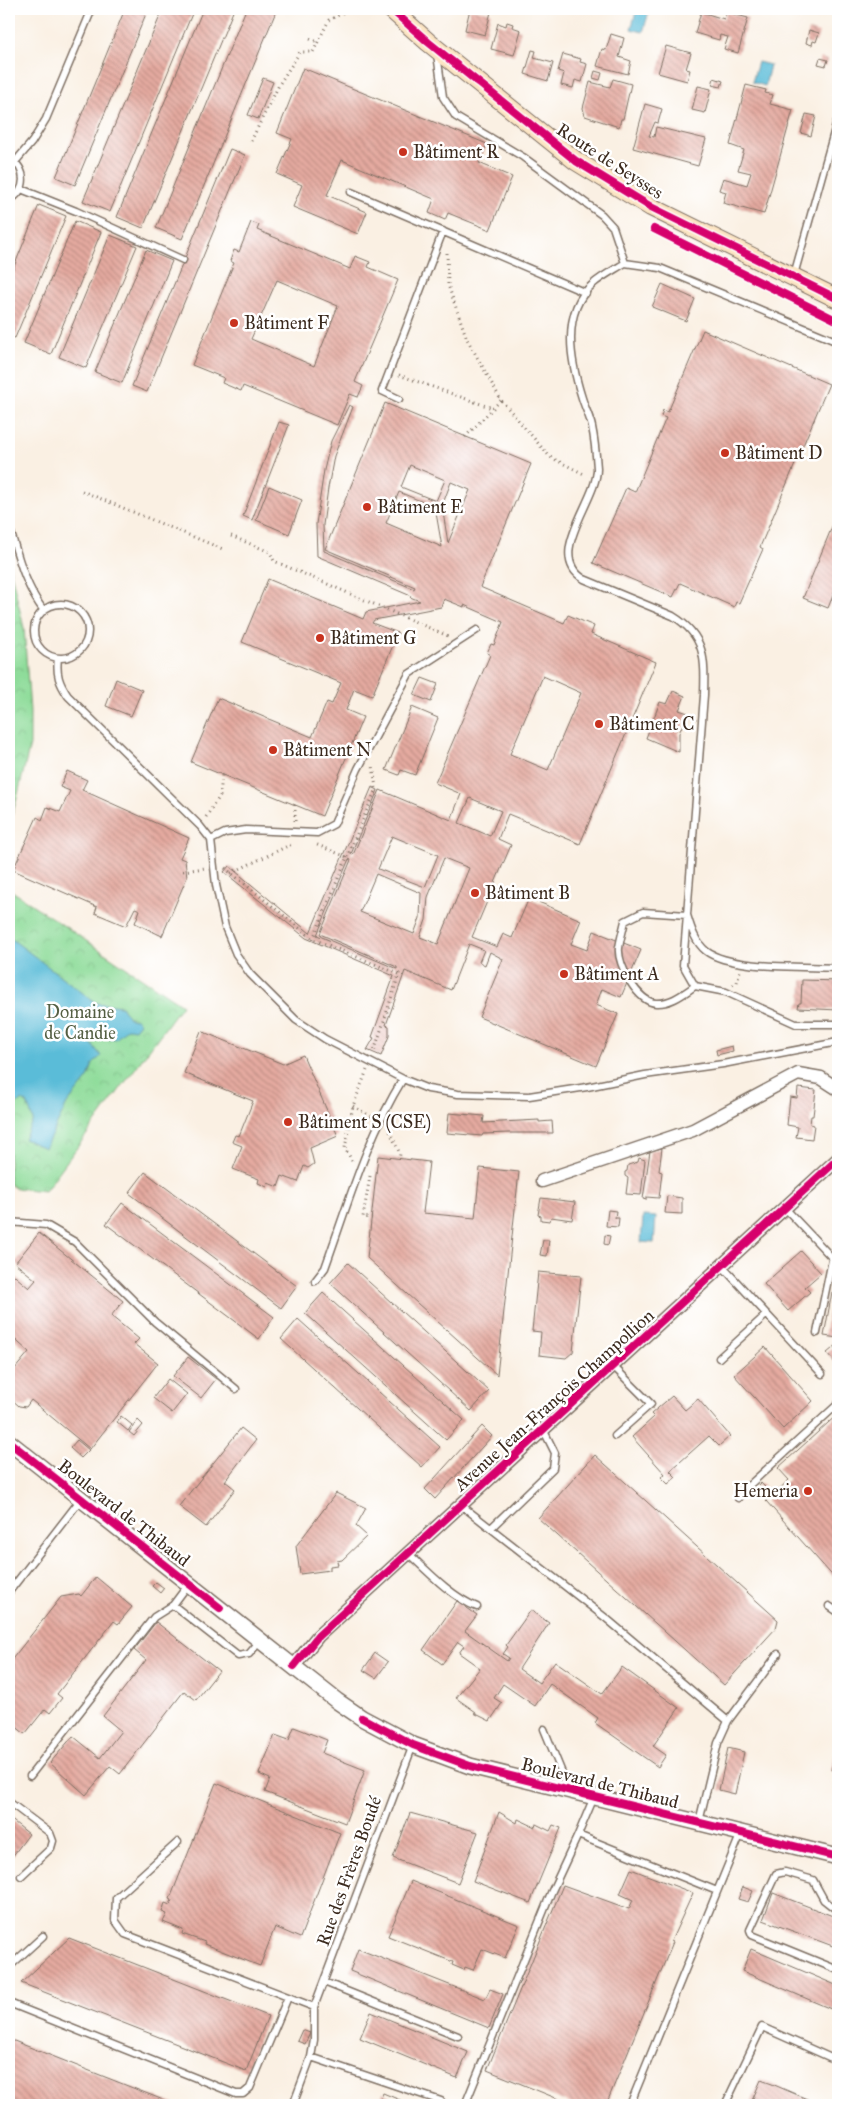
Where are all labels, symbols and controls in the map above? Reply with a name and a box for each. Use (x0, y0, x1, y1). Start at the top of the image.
street label: Route de Seysses (552, 118, 668, 204)
place label: Bâtiment R (413, 141, 500, 163)
marker: Bâtiment R (397, 146, 409, 158)
place label: Bâtiment F (244, 312, 329, 334)
marker: Bâtiment F (228, 317, 240, 329)
place label: Bâtiment D (735, 442, 823, 464)
marker: Bâtiment D (719, 447, 731, 459)
place label: Bâtiment E (377, 496, 463, 518)
marker: Bâtiment E (361, 501, 373, 513)
place label: Bâtiment G (330, 627, 416, 649)
marker: Bâtiment G (314, 632, 326, 644)
place label: Bâtiment C (609, 713, 695, 735)
marker: Bâtiment C (593, 718, 605, 730)
place label: Bâtiment N (283, 739, 372, 761)
marker: Bâtiment N (267, 744, 279, 756)
place label: Bâtiment B (485, 882, 570, 904)
marker: Bâtiment B (469, 887, 481, 899)
place label: Bâtiment A (574, 963, 659, 985)
marker: Bâtiment A (558, 968, 570, 980)
park label: Domaine de Candie (44, 1001, 116, 1044)
place label: Bâtiment S (CSE) (298, 1111, 431, 1134)
marker: Bâtiment S (CSE) (282, 1116, 294, 1128)
street label: Avenue Jean-François Champollion (449, 1304, 659, 1497)
street label: Boulevard de Thibaud (54, 1455, 194, 1571)
place label: Hemeria (733, 1480, 798, 1502)
marker: Hemeria (802, 1485, 814, 1497)
street label: Boulevard de Thibaud (519, 1753, 681, 1813)
street label: Rue des Frères Boudé (312, 1793, 386, 1949)

